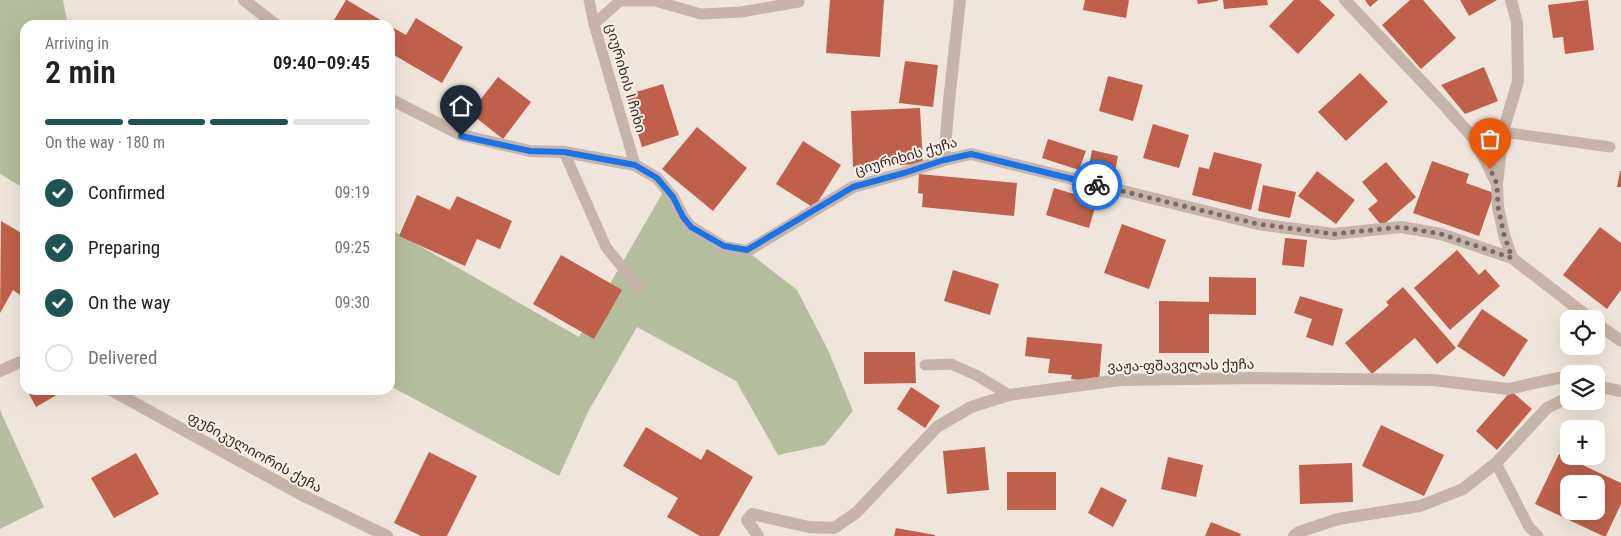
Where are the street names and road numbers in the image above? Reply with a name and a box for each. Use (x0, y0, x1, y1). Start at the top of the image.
street label: ციურიხის I ჩიხი (602, 22, 649, 135)
street label: ციურიხის ქუჩა (853, 134, 959, 179)
street label: ვაჟა-ფშაველას ქუჩა (1107, 356, 1255, 375)
street label: ფუნიკულიორის ქუჩა (184, 408, 325, 497)

